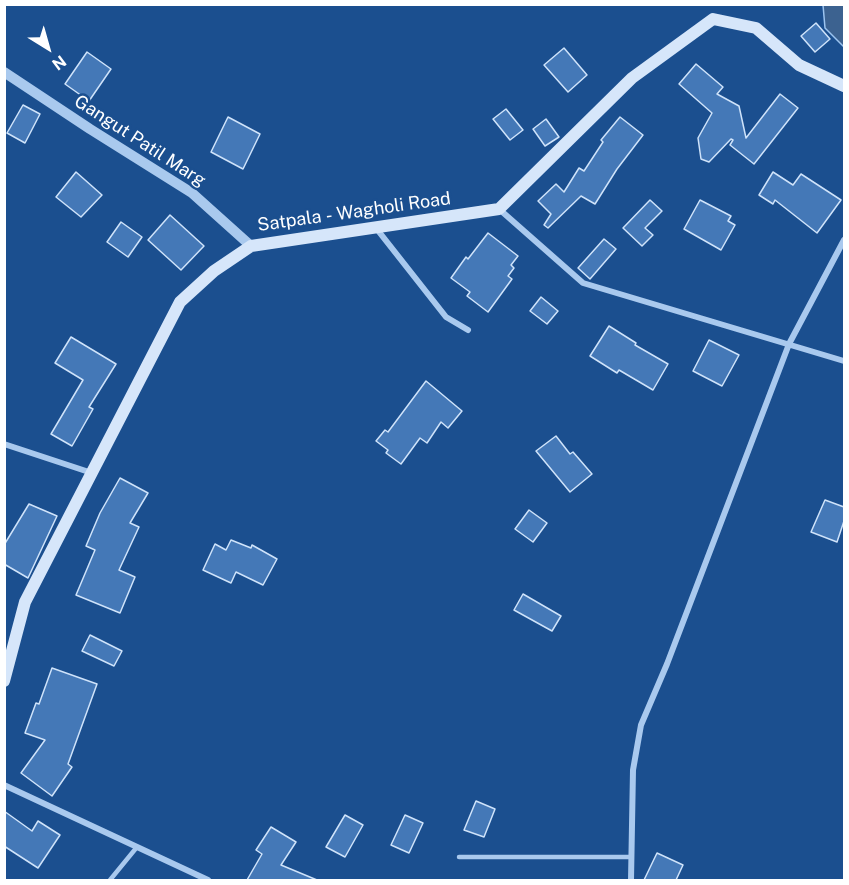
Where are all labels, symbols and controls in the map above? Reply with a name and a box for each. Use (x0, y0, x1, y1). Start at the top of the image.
north arrow (18, 18, 78, 78)
text: N (48, 51, 70, 74)
street label: Gangut Patil Marg (70, 90, 210, 192)
street label: Satpala - Wagholi Road (256, 188, 452, 236)

